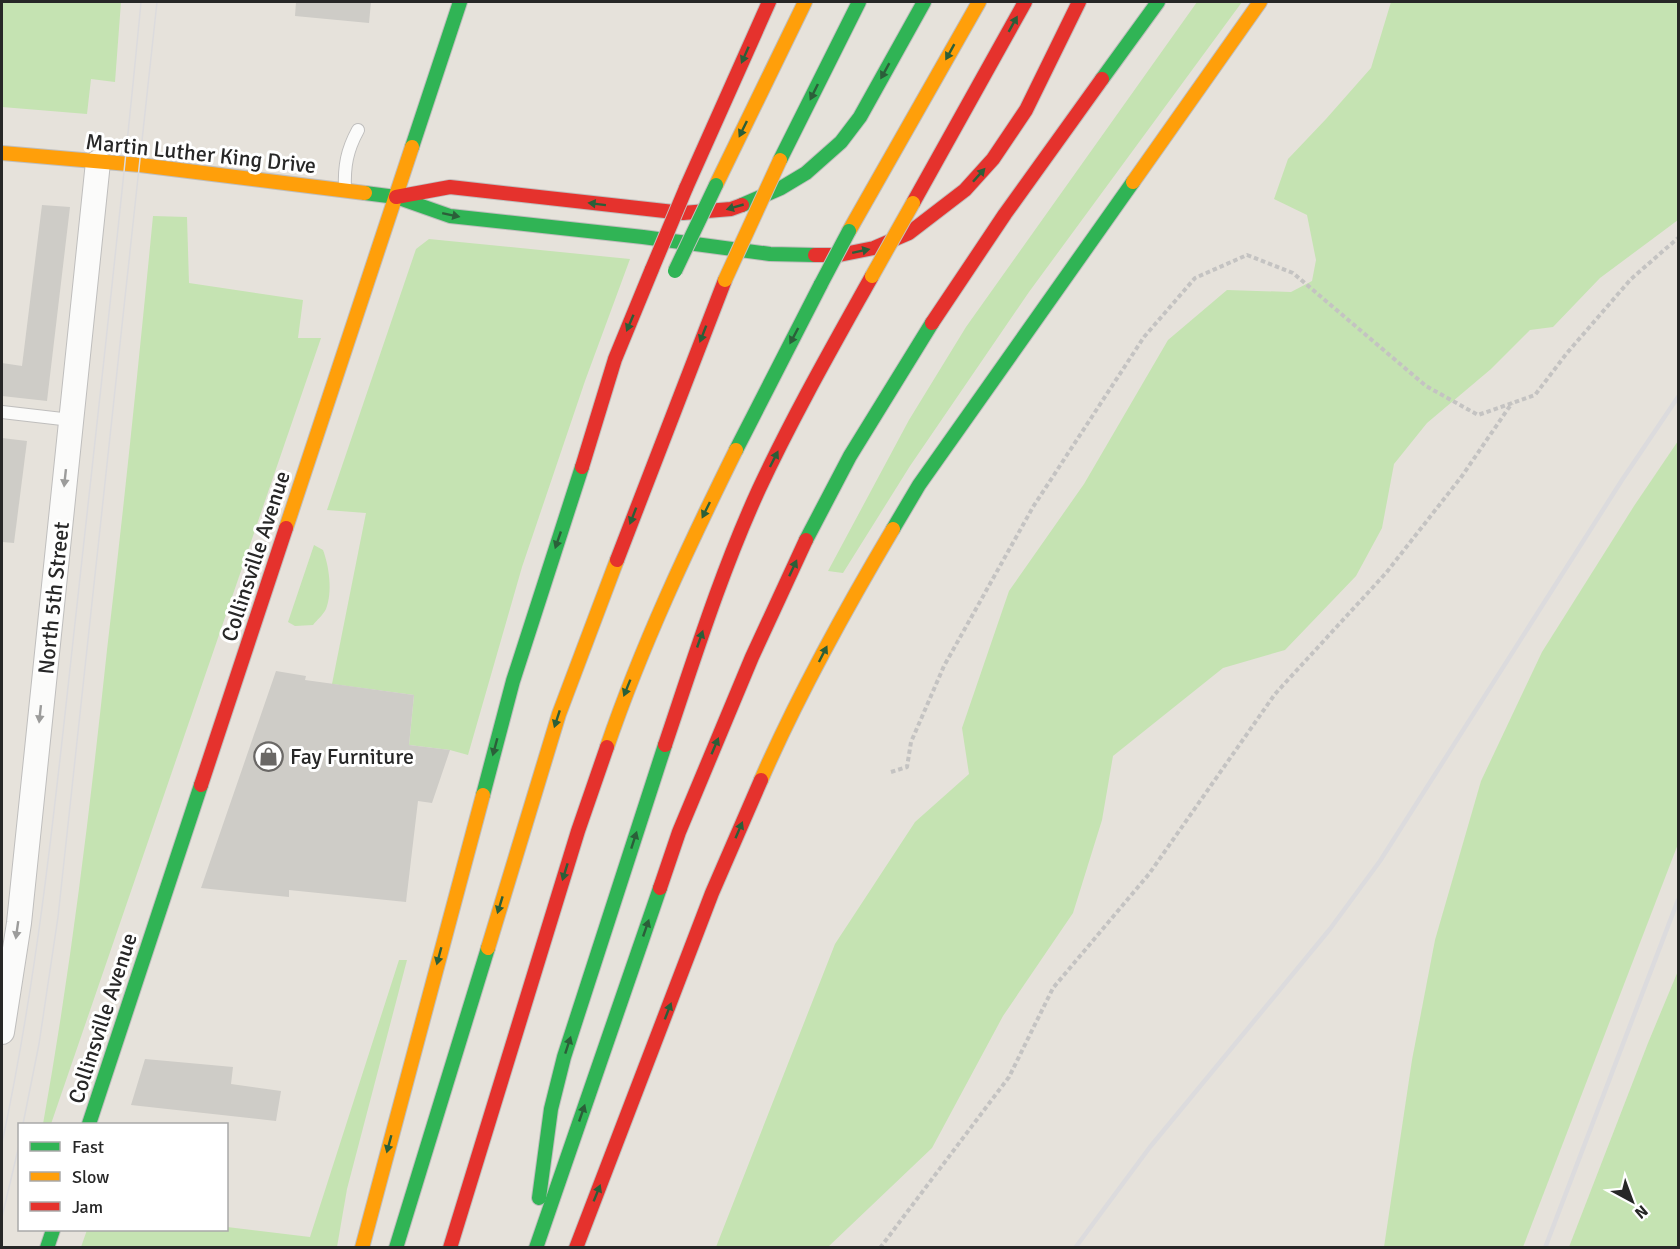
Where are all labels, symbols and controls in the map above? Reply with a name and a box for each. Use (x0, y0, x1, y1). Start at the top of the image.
one-way arrow (1008, 15, 1018, 32)
one-way arrow (945, 44, 955, 61)
one-way arrow (740, 46, 749, 63)
one-way arrow (880, 63, 890, 80)
one-way arrow (809, 83, 819, 100)
one-way arrow (738, 121, 747, 138)
street label: Martin Luther King Drive (84, 128, 317, 179)
one-way arrow (972, 168, 985, 183)
one-way arrow (587, 199, 606, 209)
one-way arrow (726, 203, 744, 212)
one-way arrow (442, 211, 461, 220)
one-way arrow (852, 246, 871, 255)
one-way arrow (625, 314, 634, 332)
one-way arrow (698, 326, 708, 344)
one-way arrow (790, 327, 799, 344)
one-way arrow (769, 451, 778, 468)
street label: Collinsville Avenue (215, 468, 296, 645)
one-way arrow (60, 469, 70, 488)
one-way arrow (702, 501, 711, 518)
one-way arrow (628, 507, 637, 525)
street label: North 5th Street (32, 520, 75, 676)
one-way arrow (552, 531, 562, 549)
one-way arrow (788, 558, 798, 576)
one-way arrow (695, 630, 705, 648)
one-way arrow (818, 645, 828, 662)
one-way arrow (622, 679, 632, 697)
one-way arrow (35, 705, 45, 724)
one-way arrow (552, 710, 562, 728)
one-way arrow (711, 737, 720, 755)
one-way arrow (490, 738, 499, 756)
shop icon: Fay Furniture (253, 740, 285, 772)
place label: Fay Furniture (290, 743, 414, 770)
one-way arrow (735, 821, 745, 839)
one-way arrow (630, 831, 640, 849)
one-way arrow (560, 863, 569, 881)
one-way arrow (495, 896, 504, 914)
one-way arrow (641, 919, 651, 937)
one-way arrow (13, 921, 22, 940)
street label: Collinsville Avenue (62, 930, 143, 1107)
one-way arrow (433, 946, 443, 965)
one-way arrow (663, 1002, 673, 1020)
one-way arrow (563, 1036, 573, 1054)
one-way arrow (578, 1104, 588, 1122)
legend (18, 1123, 228, 1231)
one-way arrow (384, 1135, 394, 1153)
text: Fast (72, 1136, 104, 1158)
text: Slow (72, 1166, 109, 1188)
north arrow (1602, 1171, 1662, 1231)
one-way arrow (593, 1184, 602, 1202)
text: Jam (72, 1196, 103, 1218)
text: N (1630, 1200, 1652, 1223)

